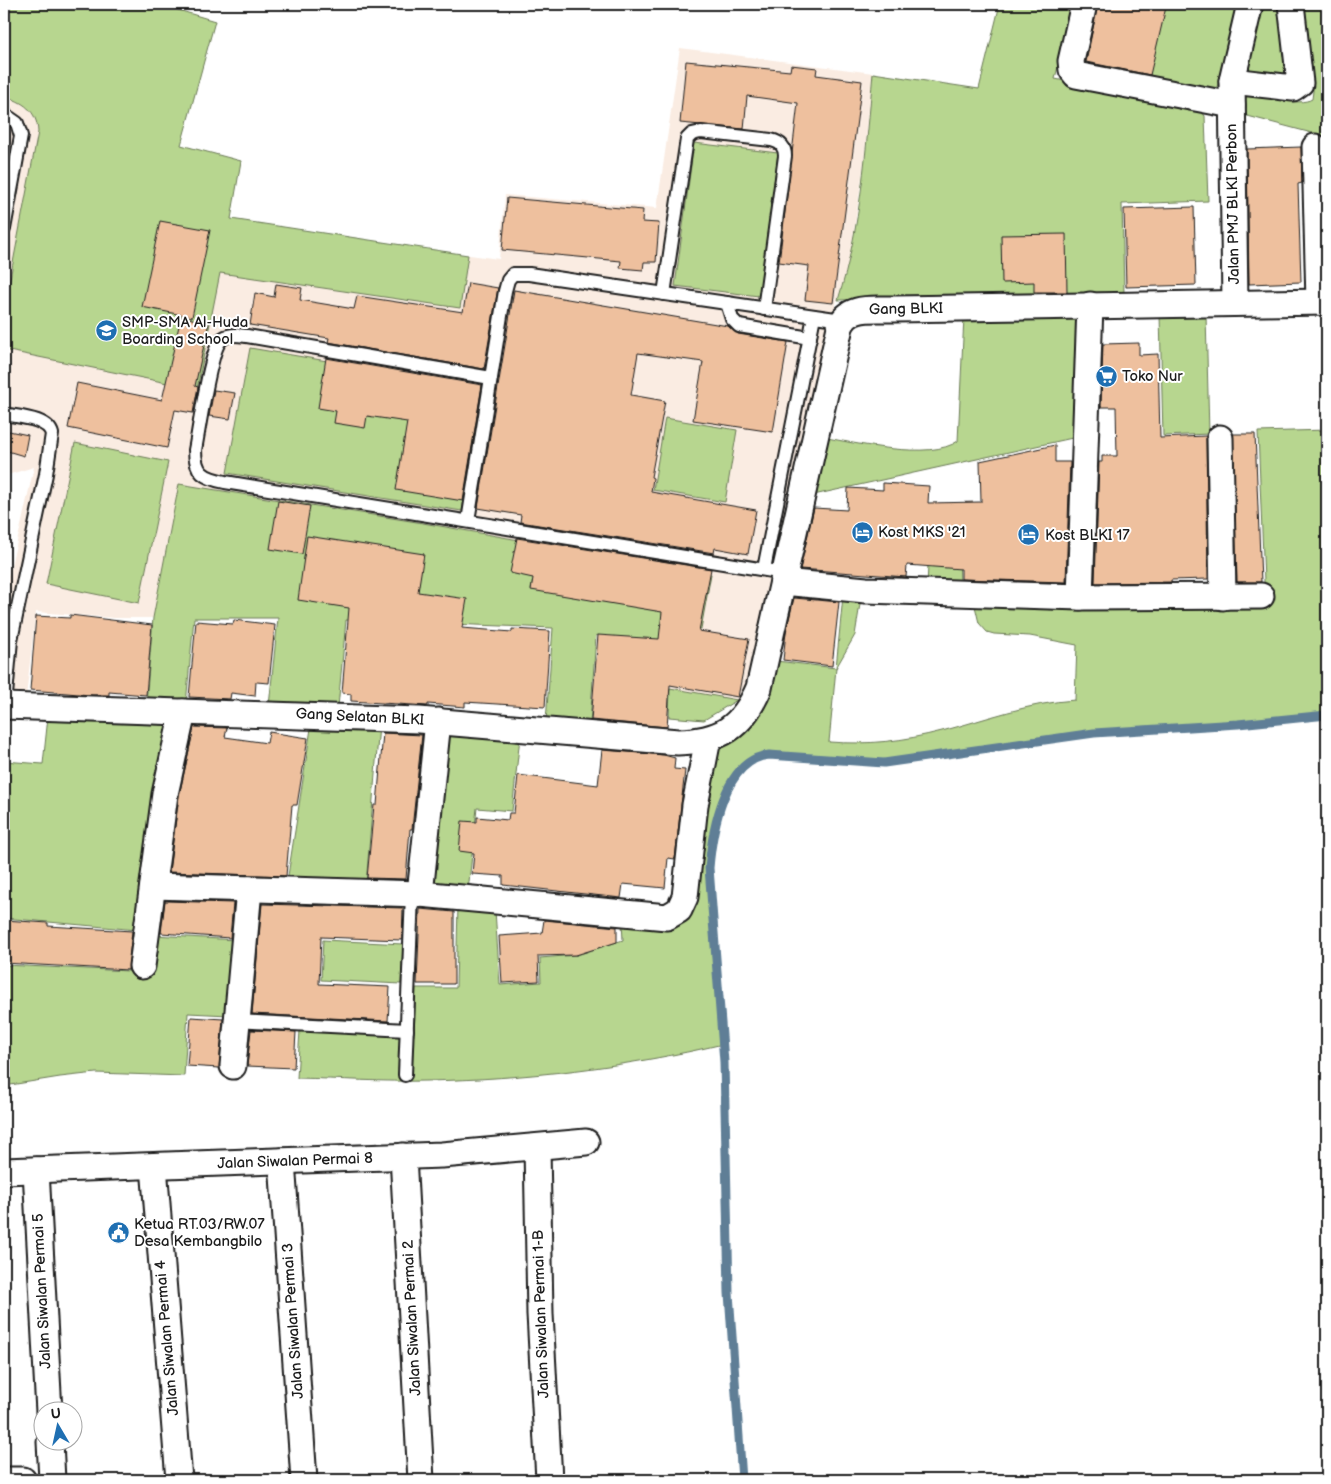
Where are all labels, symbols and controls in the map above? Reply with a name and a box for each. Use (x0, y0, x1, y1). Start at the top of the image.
street label: Jalan PMJ BLKI Perbon (1222, 124, 1244, 284)
street label: Gang BLKI (869, 299, 944, 319)
place label: SMP-SMA Al-Huda Boarding School (122, 313, 248, 349)
school or university icon: SMP-SMA Al-Huda Boarding School (94, 319, 118, 343)
supermarket icon: Toko Nur (1094, 364, 1118, 388)
place label: Toko Nur (1122, 367, 1183, 386)
hotel icon: Kost MKS '21 (850, 520, 874, 544)
place label: Kost MKS '21 (878, 523, 966, 542)
hotel icon: Kost BLKI 17 (1017, 523, 1041, 547)
place label: Kost BLKI 17 (1045, 526, 1130, 545)
street label: Gang Selatan BLKI (295, 704, 425, 730)
street label: Jalan Siwalan Permai 8 (217, 1149, 373, 1173)
street label: Jalan Siwalan Permai 5 (28, 1213, 56, 1369)
place label: Ketua RT.03/RW.07 Desa Kembangbilo (134, 1215, 265, 1251)
public building icon: Ketua RT.03/RW.07 Desa Kembangbilo (106, 1221, 130, 1245)
street label: Jalan Siwalan Permai 1-B (529, 1230, 553, 1398)
street label: Jalan Siwalan Permai 2 (398, 1240, 426, 1396)
street label: Jalan Siwalan Permai 3 (278, 1242, 308, 1400)
street label: Jalan Siwalan Permai 4 (151, 1259, 183, 1417)
north arrow (32, 1402, 82, 1452)
text: U (50, 1404, 62, 1423)

